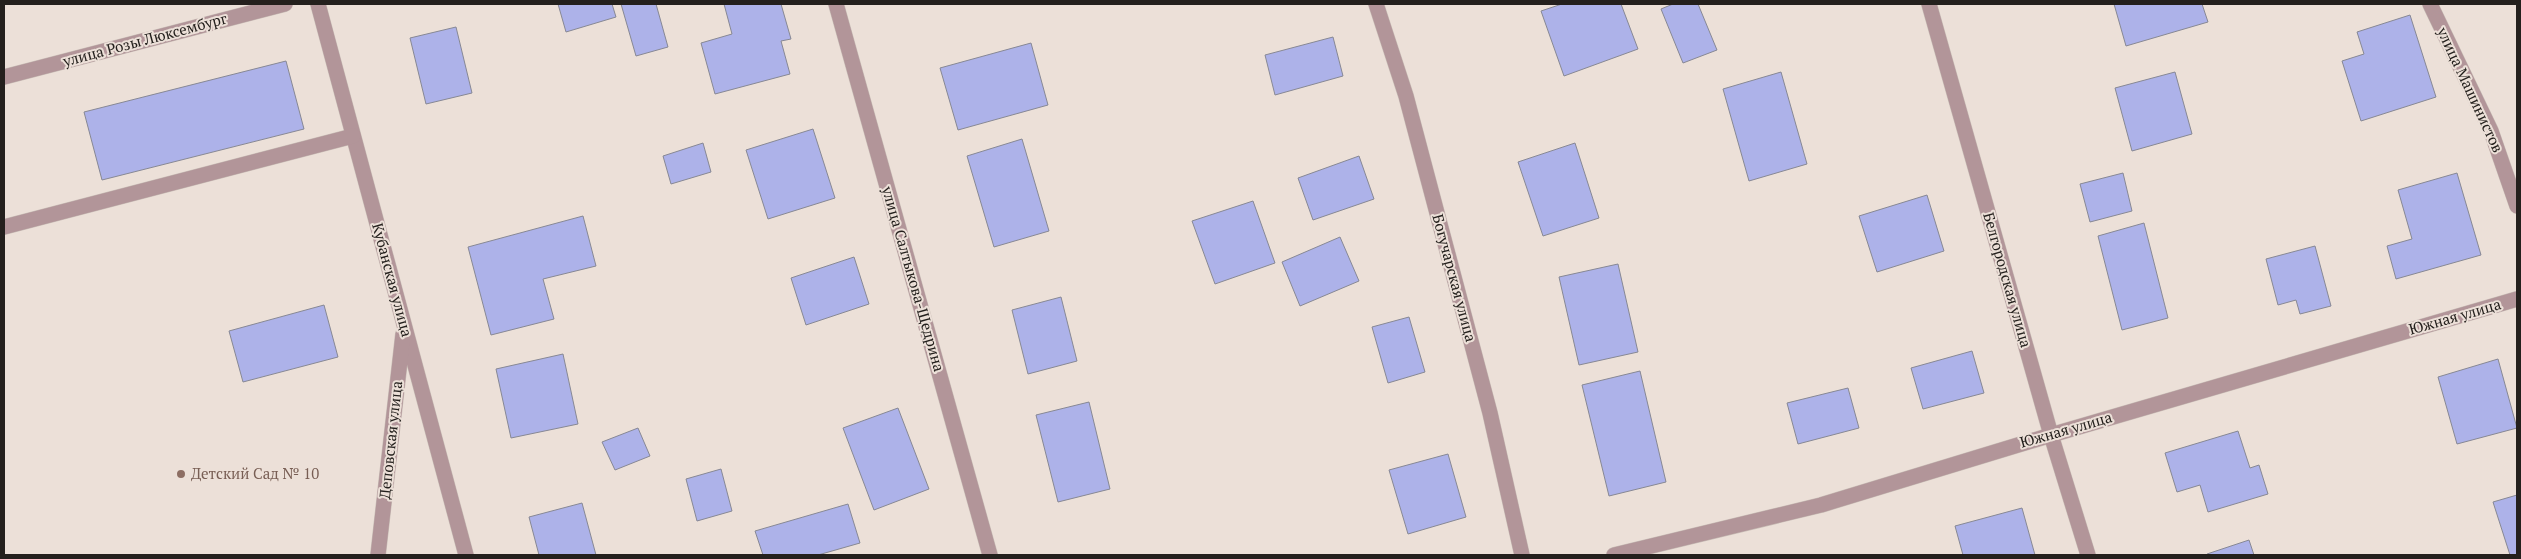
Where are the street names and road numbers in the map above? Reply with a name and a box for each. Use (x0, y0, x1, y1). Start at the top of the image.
street label: улица Розы Люксембург (60, 7, 229, 71)
street label: улица Машинистов (2433, 23, 2509, 155)
street label: улица Салтыкова-Щедрина (878, 183, 950, 374)
street label: Белгородская улица (1979, 210, 2037, 350)
street label: Богучарская улица (1428, 212, 1482, 344)
street label: Кубанская улица (368, 221, 418, 339)
street label: Южная улица (2406, 293, 2503, 339)
street label: Деповская улица (374, 379, 406, 500)
street label: Южная улица (2017, 406, 2114, 452)

